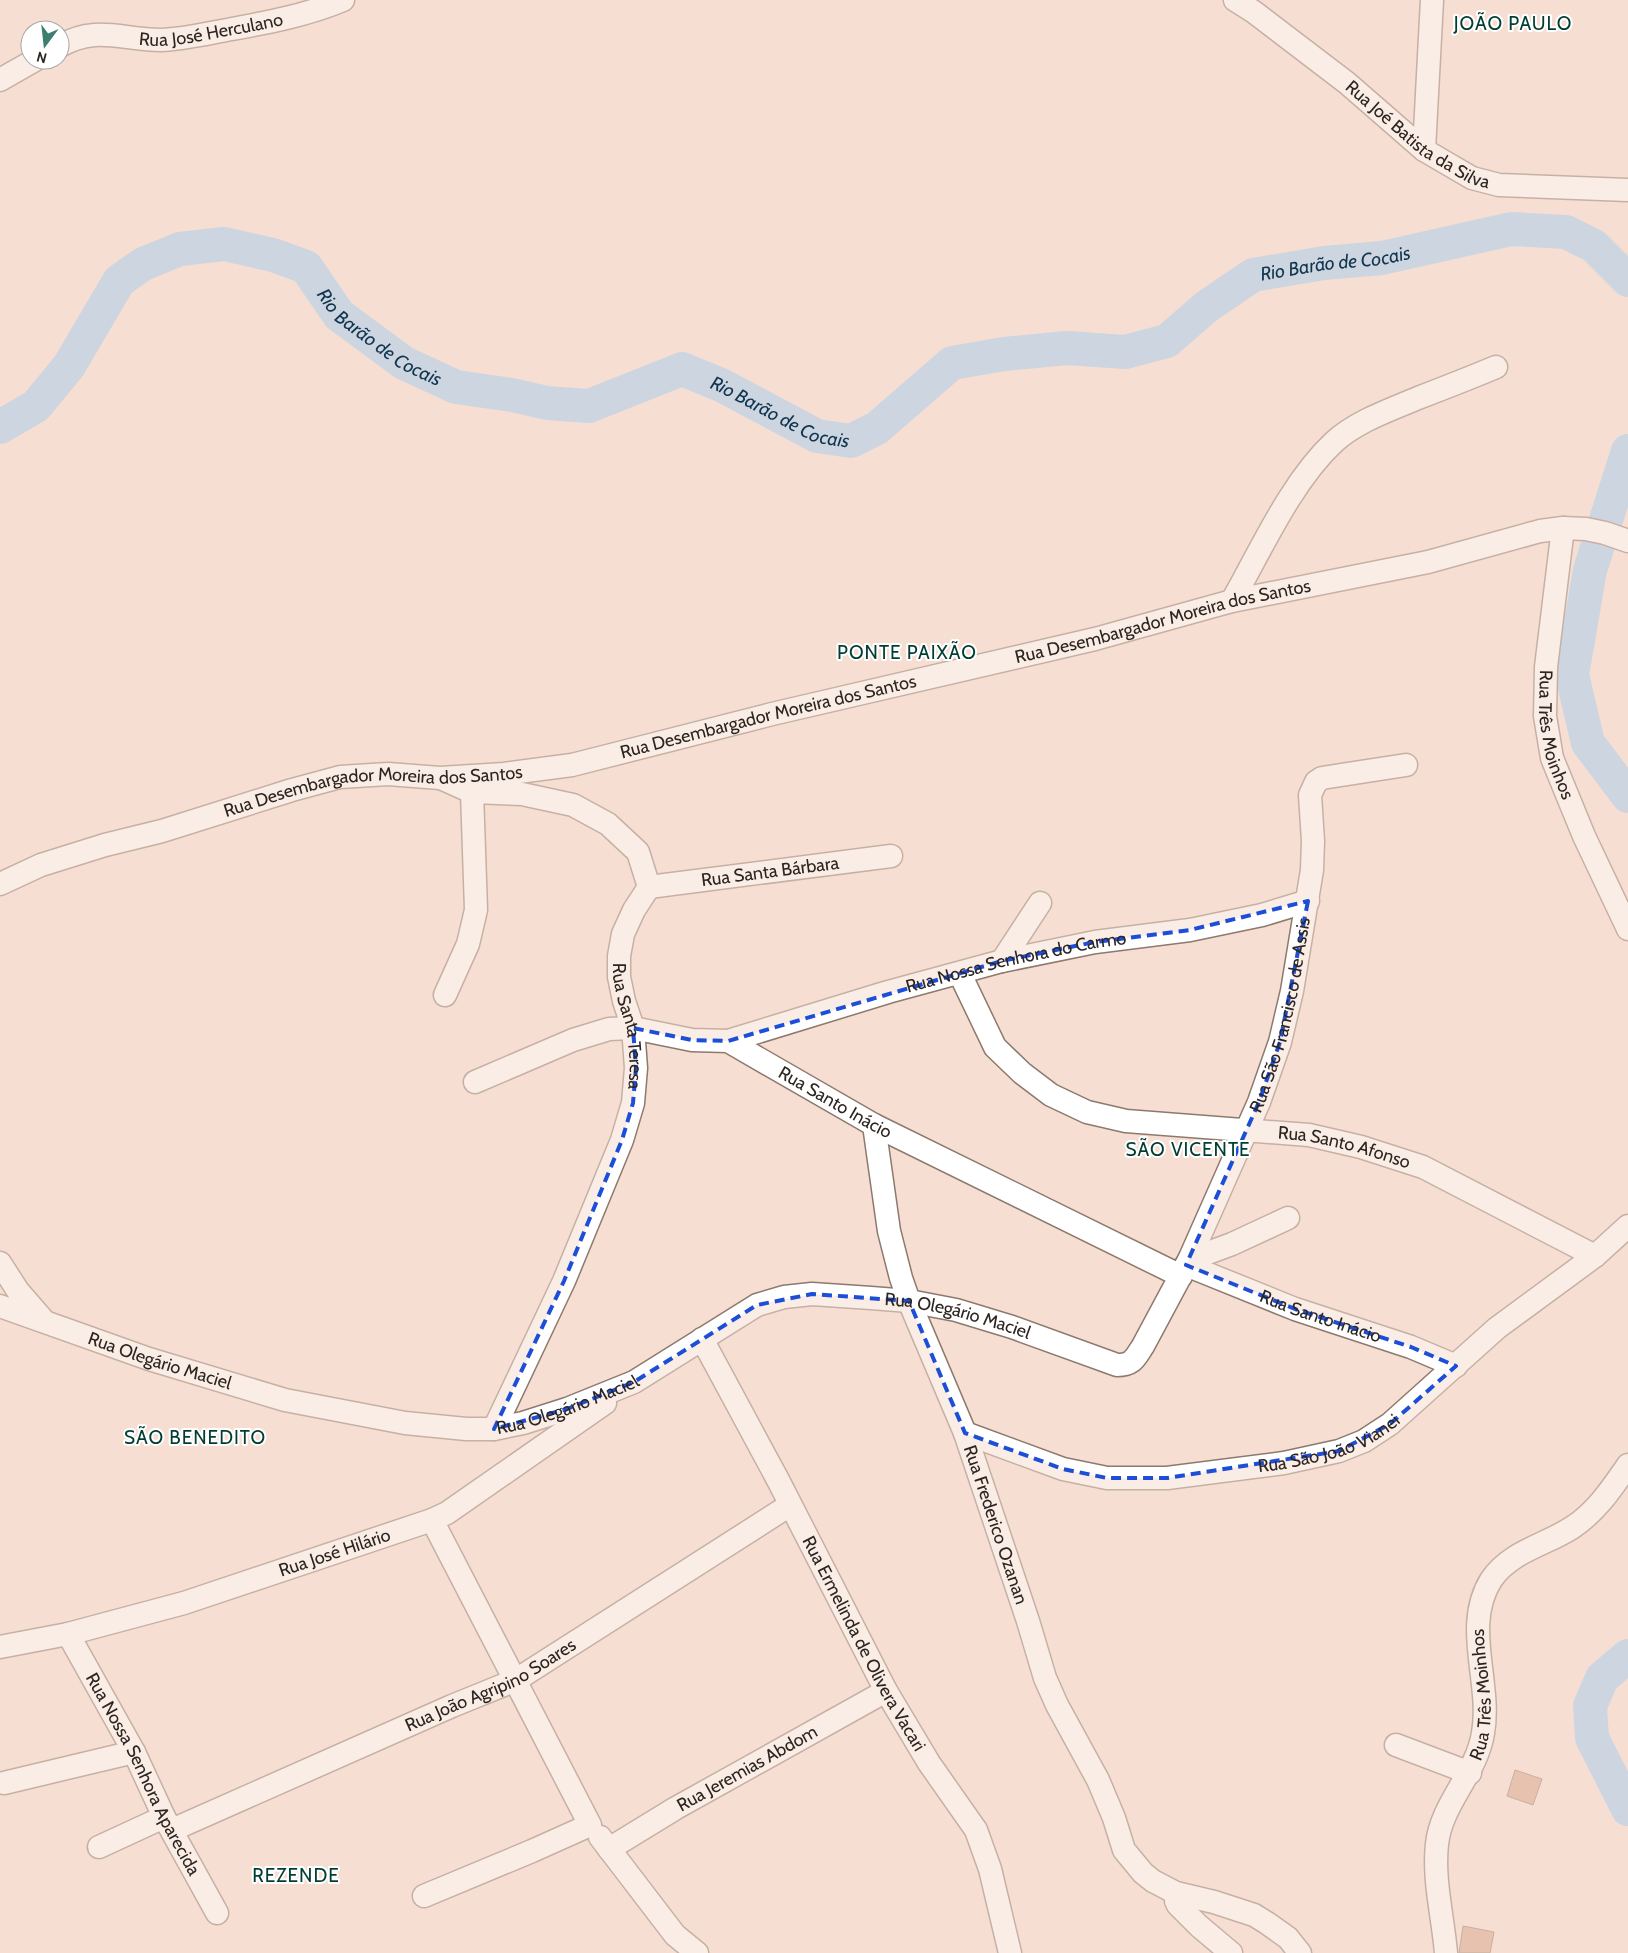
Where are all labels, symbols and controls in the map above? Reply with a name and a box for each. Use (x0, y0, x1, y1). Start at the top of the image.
street label: Rua José Herculano (138, 8, 285, 51)
district label: JOÃO PAULO (1453, 11, 1572, 35)
north arrow (20, 20, 70, 70)
text: N (35, 48, 49, 68)
street label: Rua Joé Batista da Silva (1341, 76, 1492, 193)
water label: Rio Barão de Cocais (1259, 241, 1413, 286)
water label: Rio Barão de Cocais (312, 284, 445, 391)
water label: Rio Barão de Cocais (707, 371, 851, 453)
street label: Rua Desembargador Moreira dos Santos (1013, 575, 1312, 668)
district label: PONTE PAIXÃO (837, 640, 977, 664)
street label: Rua Desembargador Moreira dos Santos (618, 670, 918, 763)
street label: Rua Três Moinhos (1534, 670, 1579, 802)
street label: Rua Desembargador Moreira dos Santos (221, 761, 524, 822)
street label: Rua Santa Bárbara (700, 852, 840, 891)
street label: Rua São Francisco de Assis (1245, 916, 1315, 1116)
street label: Rua Nossa Senhora do Carmo (903, 927, 1128, 998)
street label: Rua Santa Teresa (608, 963, 647, 1091)
street label: Rua Santo Inácio (775, 1061, 896, 1143)
street label: Rua Santo Afonso (1277, 1122, 1413, 1173)
district label: SÃO VICENTE (1125, 1137, 1251, 1161)
street label: Rua Santo Inácio (1257, 1285, 1384, 1347)
street label: Rua Olegário Maciel (884, 1288, 1034, 1344)
street label: Rua Olegário Maciel (85, 1327, 235, 1394)
street label: Rua Olegário Maciel (494, 1370, 644, 1439)
street label: Rua São João Vianei (1256, 1409, 1404, 1477)
district label: SÃO BENEDITO (124, 1425, 266, 1449)
street label: Rua Frederico Ozanan (959, 1442, 1033, 1607)
street label: Rua José Hilário (276, 1524, 393, 1582)
street label: Rua Ermelinda de Olivera Vacari (798, 1532, 930, 1755)
street label: Rua Três Moinhos (1465, 1629, 1496, 1764)
street label: Rua João Agripino Soares (402, 1634, 580, 1736)
street label: Rua Nossa Senhora Aparecida (81, 1669, 205, 1880)
street label: Rua Jeremias Abdom (673, 1720, 821, 1816)
district label: REZENDE (252, 1864, 340, 1887)

